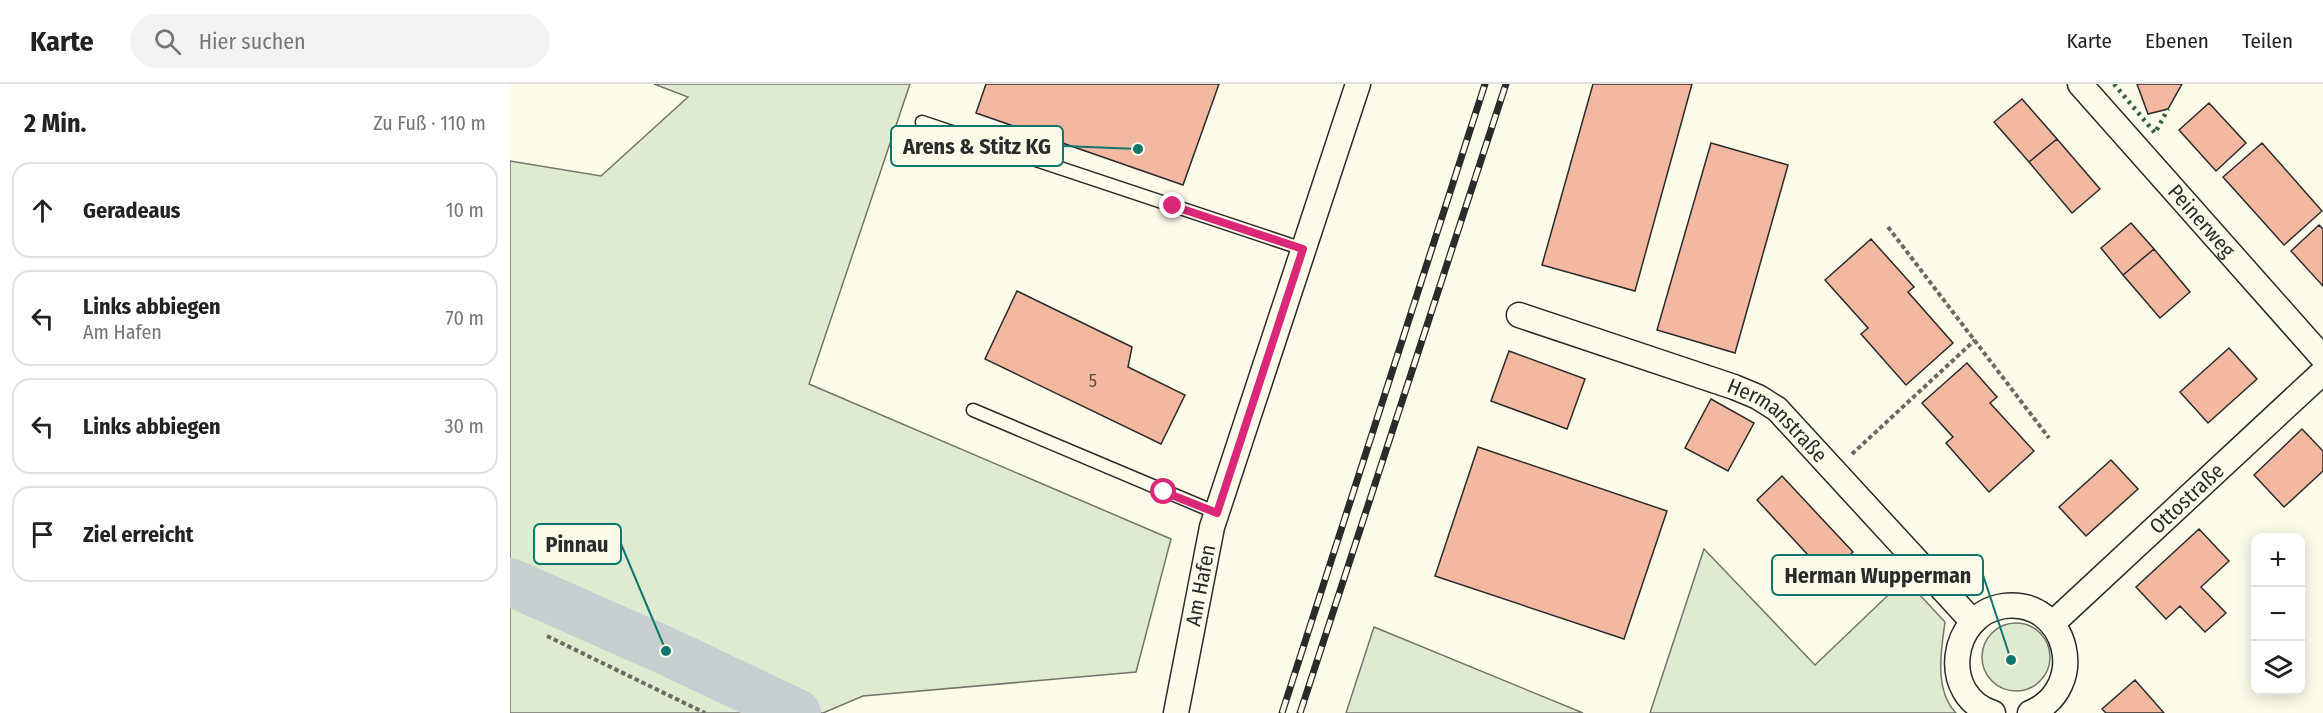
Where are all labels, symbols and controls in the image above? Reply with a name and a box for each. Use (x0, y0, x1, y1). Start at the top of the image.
search box (130, 14, 550, 68)
text: Karte (30, 25, 94, 58)
icon: search (151, 25, 184, 58)
text: Hier suchen (199, 28, 306, 55)
text: Karte (2066, 28, 2112, 54)
text: Ebenen (2145, 28, 2209, 54)
text: Teilen (2242, 28, 2293, 54)
text: 2 Min. (24, 108, 86, 139)
text: Zu Fuß · 110 m (373, 111, 486, 135)
callout: Arens & Stitz KG (891, 126, 1063, 166)
text: Arens & Stitz KG (902, 133, 1051, 160)
street label: Peinerweg (2162, 179, 2241, 263)
route end (1159, 192, 1185, 218)
icon: ahead (26, 194, 59, 227)
text: Geradeaus (83, 197, 180, 224)
text: 10 m (446, 198, 484, 222)
text: Links abbiegen (83, 293, 221, 320)
icon: left (26, 302, 59, 335)
text: 70 m (446, 306, 484, 330)
text: Am Hafen (83, 320, 162, 344)
house number: 5 (1089, 370, 1097, 392)
street label: Hermanstraße (1724, 373, 1833, 468)
icon: left (26, 410, 59, 443)
text: Links abbiegen (83, 413, 221, 440)
text: 30 m (444, 414, 484, 438)
street label: Ottostraße (2144, 458, 2229, 540)
route start (1150, 478, 1176, 504)
icon: arrive (26, 518, 59, 551)
text: Ziel erreicht (83, 521, 194, 548)
callout: Pinnau (534, 524, 621, 564)
text: Pinnau (545, 531, 609, 558)
map controls (2251, 533, 2305, 695)
button: + (2251, 533, 2305, 587)
street label: Am Hafen (1180, 542, 1221, 629)
callout: Herman Wupperman (1772, 555, 1983, 595)
text: Herman Wupperman (1785, 562, 1971, 589)
button: − (2251, 587, 2305, 641)
button: layers (2251, 641, 2305, 695)

